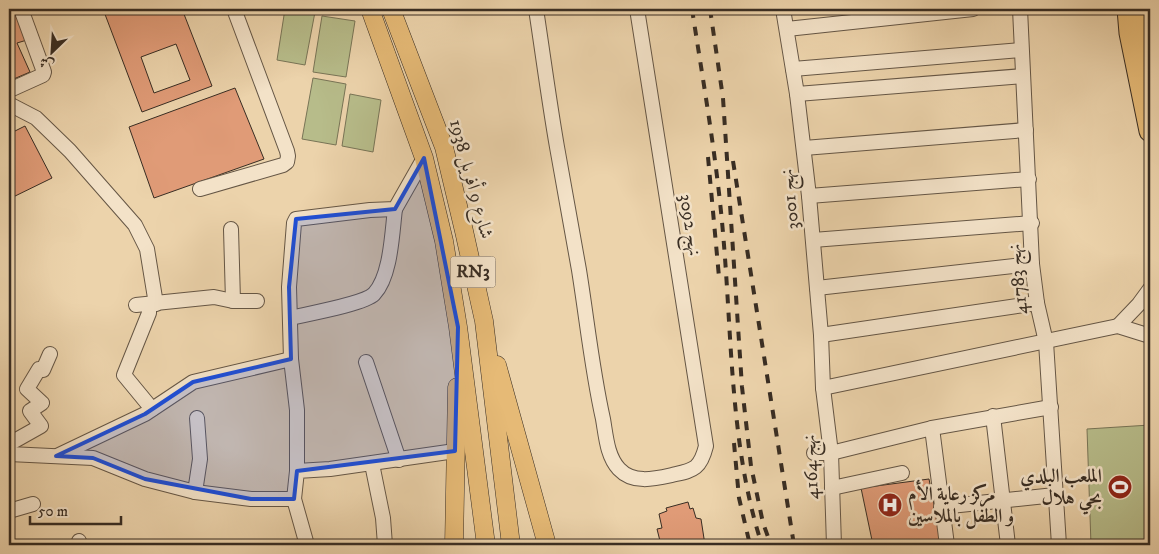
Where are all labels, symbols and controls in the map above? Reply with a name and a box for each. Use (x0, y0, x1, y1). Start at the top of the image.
north arrow (28, 28, 78, 78)
text: ش (37, 52, 57, 74)
street label: شارع 9 أفريل 1938 (441, 116, 500, 242)
street label: نهج 3001 (775, 167, 810, 230)
street label: نهج 3092 (669, 192, 706, 258)
street label: نهج 41783 (1003, 242, 1038, 315)
road number: RN3 (450, 256, 496, 288)
street label: نهج 4164 (798, 434, 829, 500)
place label: الملعب البلدي بحي هلال (1020, 465, 1102, 515)
sports icon: الملعب البلدي بحي هلال (1107, 474, 1133, 500)
place label: مركز رعاية الأم و الطفل بالملاسين (908, 479, 1014, 529)
hospital icon: مركز رعاية الأم و الطفل بالملاسين (877, 492, 903, 518)
scale bar (30, 494, 121, 526)
text: 50 m (38, 502, 68, 521)

